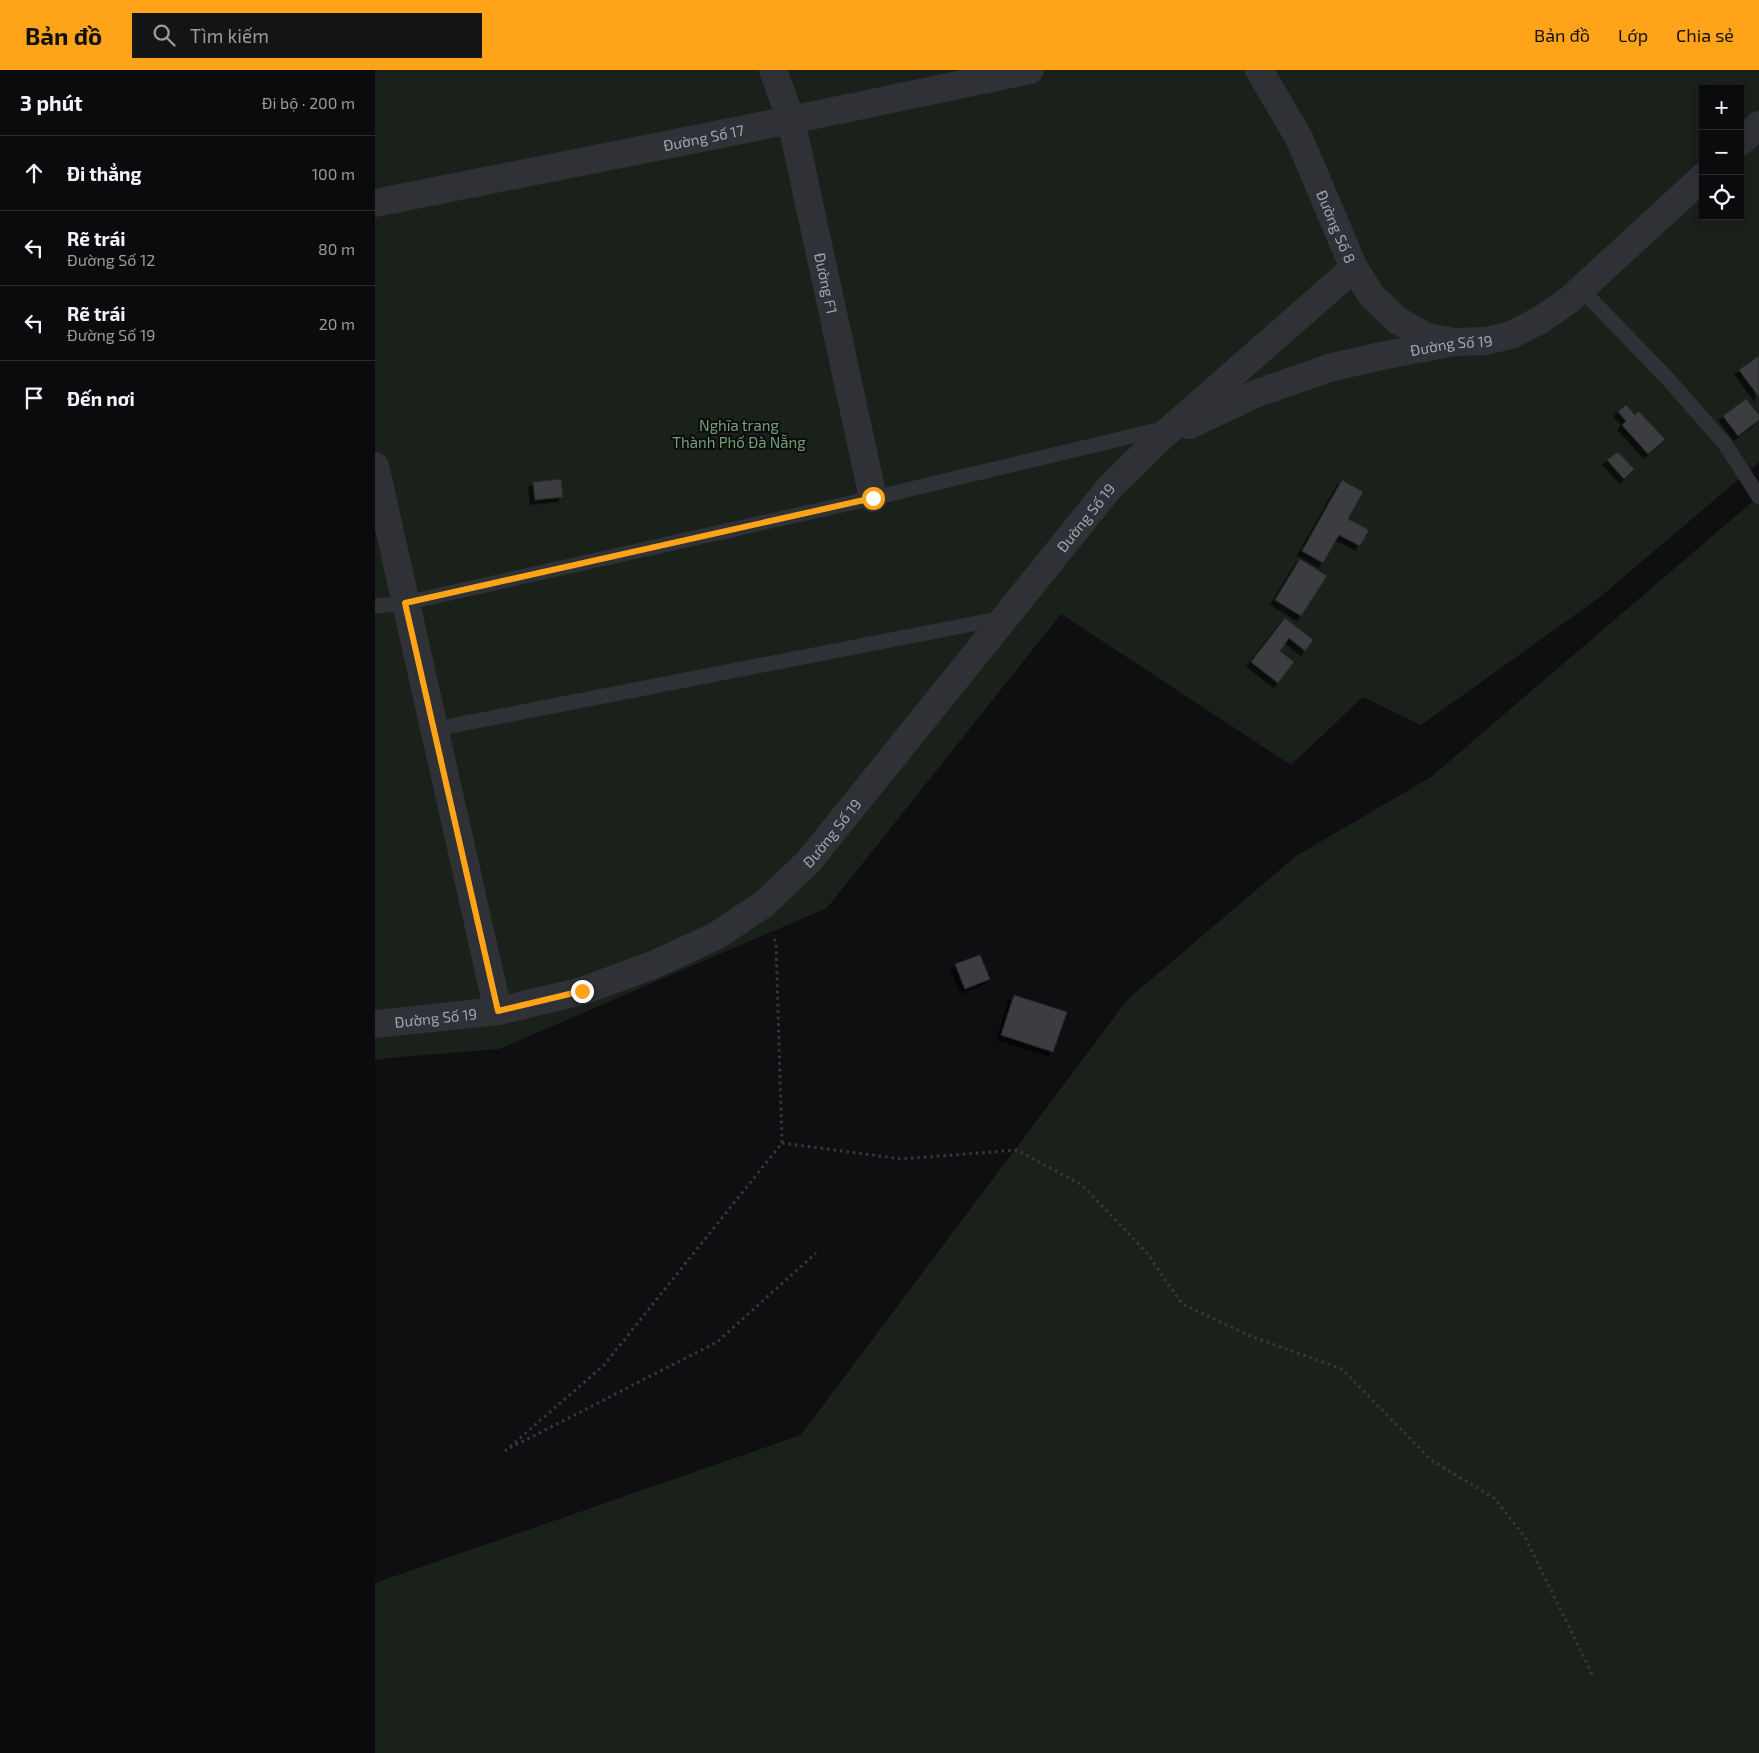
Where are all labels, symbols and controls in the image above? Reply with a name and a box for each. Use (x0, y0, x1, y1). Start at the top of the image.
search box (132, 13, 482, 58)
text: Bản đồ (25, 21, 102, 50)
icon: search (150, 21, 178, 49)
text: Tìm kiếm (190, 24, 269, 47)
text: Bản đồ (1534, 24, 1590, 46)
text: Lớp (1618, 24, 1648, 46)
text: Chia sẻ (1676, 24, 1734, 46)
map controls (1699, 85, 1744, 220)
button: + (1699, 85, 1744, 130)
text: 3 phút (20, 90, 83, 115)
text: Đi bộ · 200 m (262, 93, 355, 112)
street label: Đường Số 17 (661, 121, 746, 154)
button: − (1699, 130, 1744, 175)
icon: ahead (20, 159, 48, 187)
text: Đi thẳng (67, 162, 142, 185)
text: 100 m (312, 164, 355, 183)
button: locate (1699, 175, 1744, 220)
street label: Đường Số 8 (1313, 187, 1360, 266)
text: Rẽ trái (67, 227, 126, 250)
icon: left (20, 234, 48, 262)
text: 80 m (318, 239, 355, 258)
text: Đường Số 12 (67, 250, 155, 269)
street label: Đường F1 (811, 251, 842, 315)
text: Rẽ trái (67, 302, 126, 325)
icon: left (20, 309, 48, 337)
text: 20 m (319, 314, 355, 333)
text: Đường Số 19 (67, 325, 155, 344)
street label: Đường Số 19 (1409, 331, 1494, 359)
icon: arrive (20, 384, 48, 412)
text: Đến nơi (67, 387, 135, 410)
park label: Nghĩa trang Thành Phố Đà Nẵng (672, 416, 806, 451)
street label: Đường Số 19 (1052, 479, 1119, 555)
route start (862, 487, 885, 510)
street label: Đường Số 19 (799, 795, 865, 871)
route end (571, 980, 594, 1003)
street label: Đường Số 19 (393, 1004, 478, 1031)

